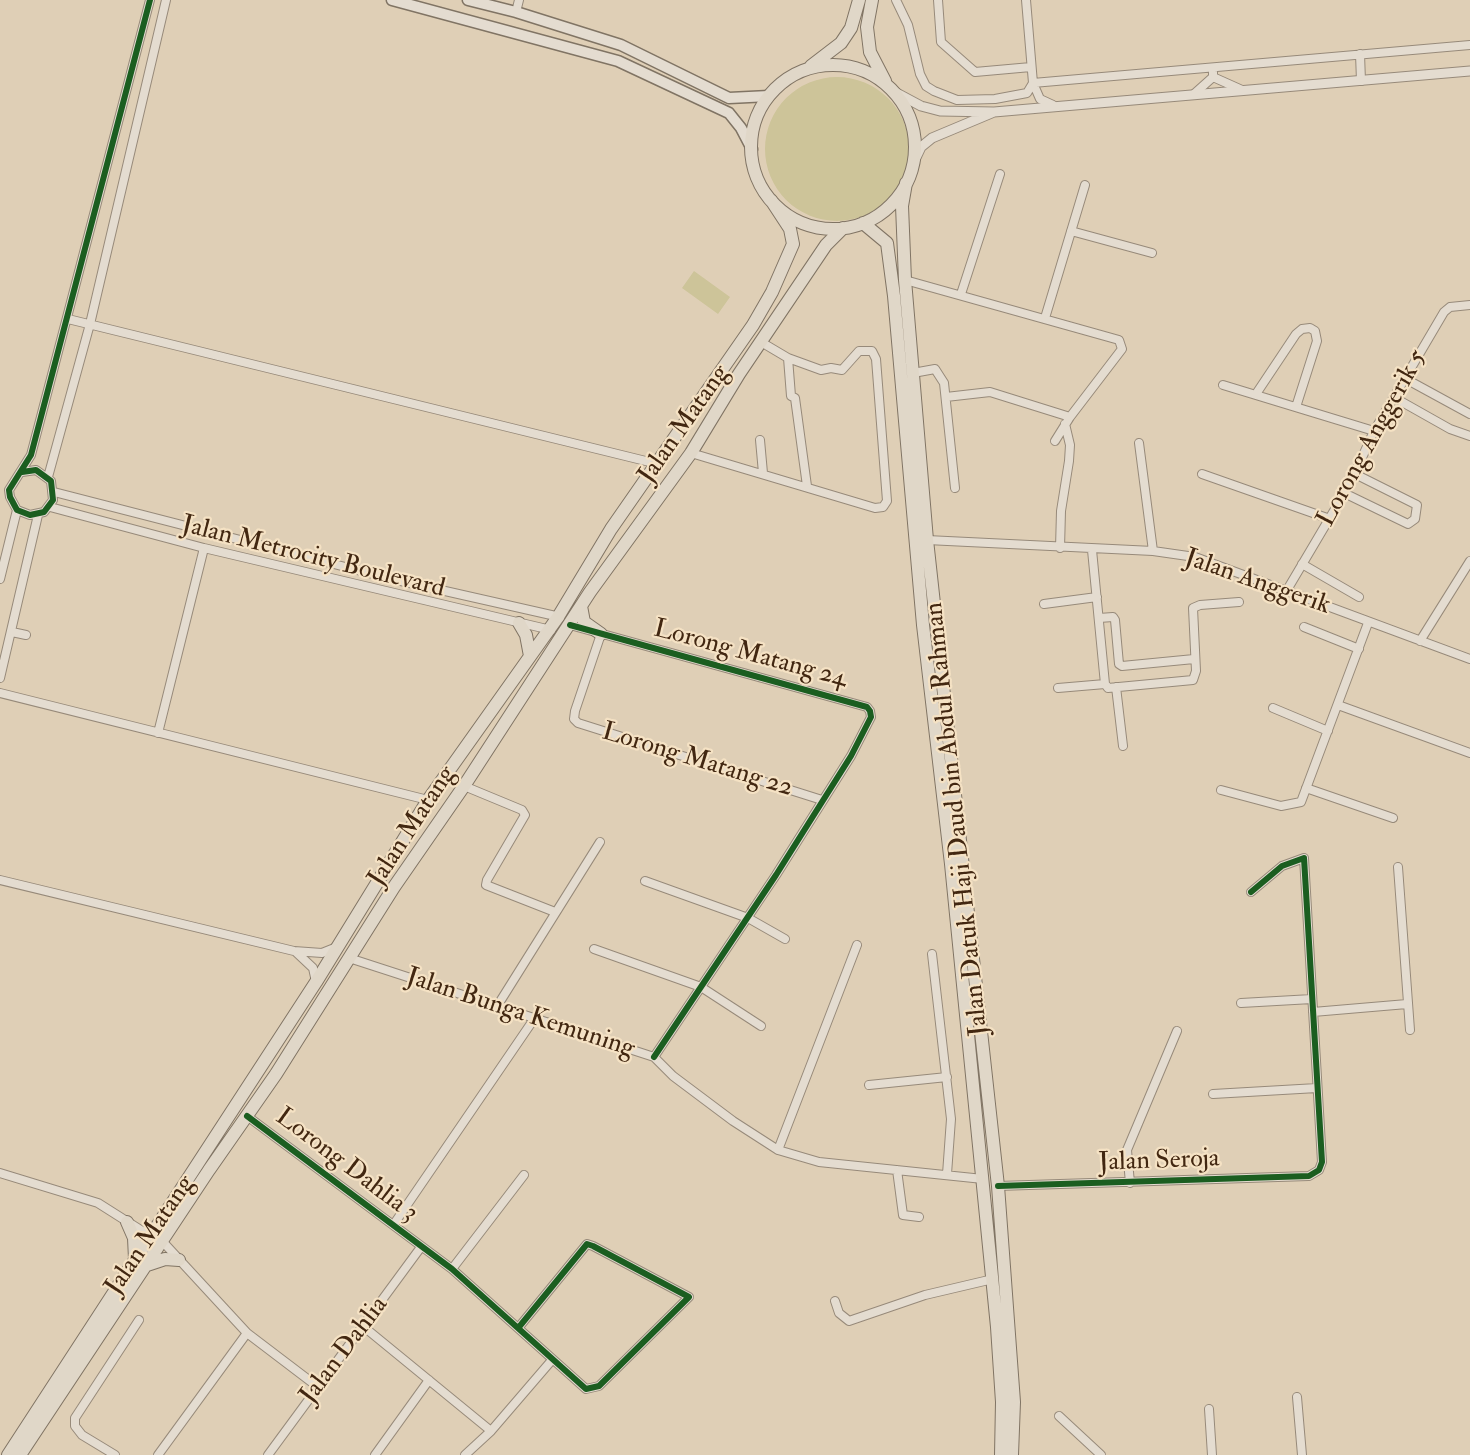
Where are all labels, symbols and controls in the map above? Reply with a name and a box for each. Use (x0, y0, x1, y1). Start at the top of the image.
street label: Lorong Anggerik 5 (1311, 345, 1435, 533)
street label: Jalan Matang (633, 360, 737, 490)
street label: Jalan Metrocity Boulevard (178, 510, 448, 606)
street label: Jalan Anggerik (1180, 543, 1334, 623)
street label: Jalan Datuk Haji Daud bin Abdul Rahman (920, 601, 996, 1037)
street label: Lorong Matang 24 (650, 614, 850, 696)
street label: Lorong Matang 22 (598, 717, 796, 805)
street label: Jalan Matang (362, 761, 464, 893)
street label: Jalan Bunga Kemuning (402, 962, 638, 1066)
street label: Lorong Dahlia 3 (269, 1102, 423, 1230)
street label: Jalan Seroja (1098, 1144, 1220, 1180)
street label: Jalan Matang (100, 1170, 202, 1302)
street label: Jalan Dahlia (294, 1291, 396, 1411)

